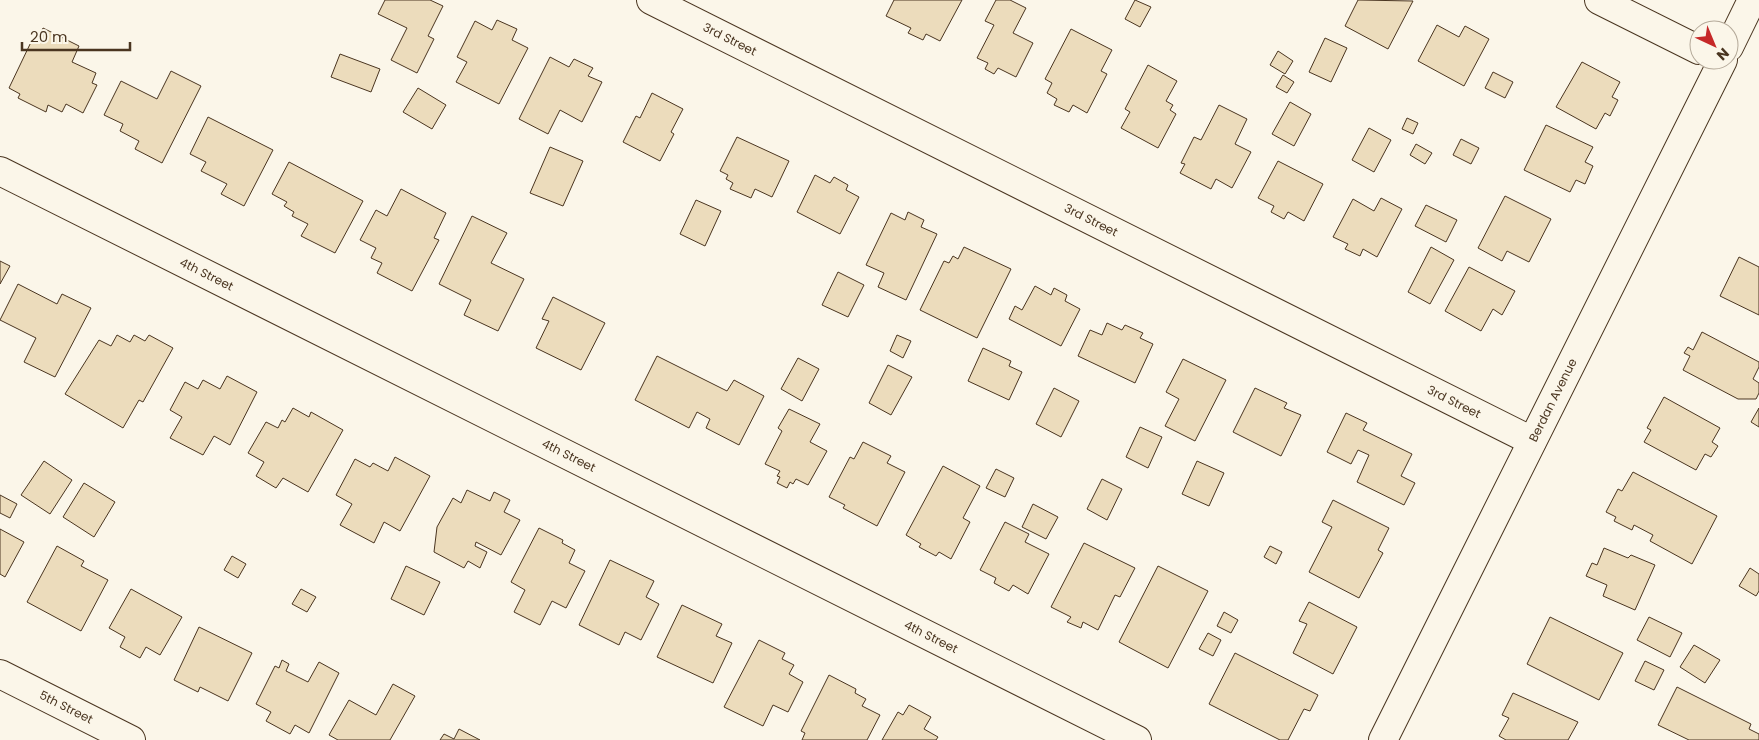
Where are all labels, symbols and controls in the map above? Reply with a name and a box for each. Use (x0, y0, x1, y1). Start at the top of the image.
street label: 3rd Street (700, 18, 760, 60)
scale bar (22, 20, 130, 52)
north arrow (1689, 20, 1739, 70)
text: 20 m (30, 26, 68, 47)
text: N (1712, 44, 1734, 65)
street label: 3rd Street (1061, 199, 1121, 240)
street label: 4th Street (177, 253, 237, 295)
street label: Berdan Avenue (1524, 355, 1581, 445)
street label: 3rd Street (1424, 381, 1484, 422)
street label: 4th Street (539, 435, 599, 476)
street label: 4th Street (901, 616, 961, 657)
street label: 5th Street (37, 686, 96, 727)

